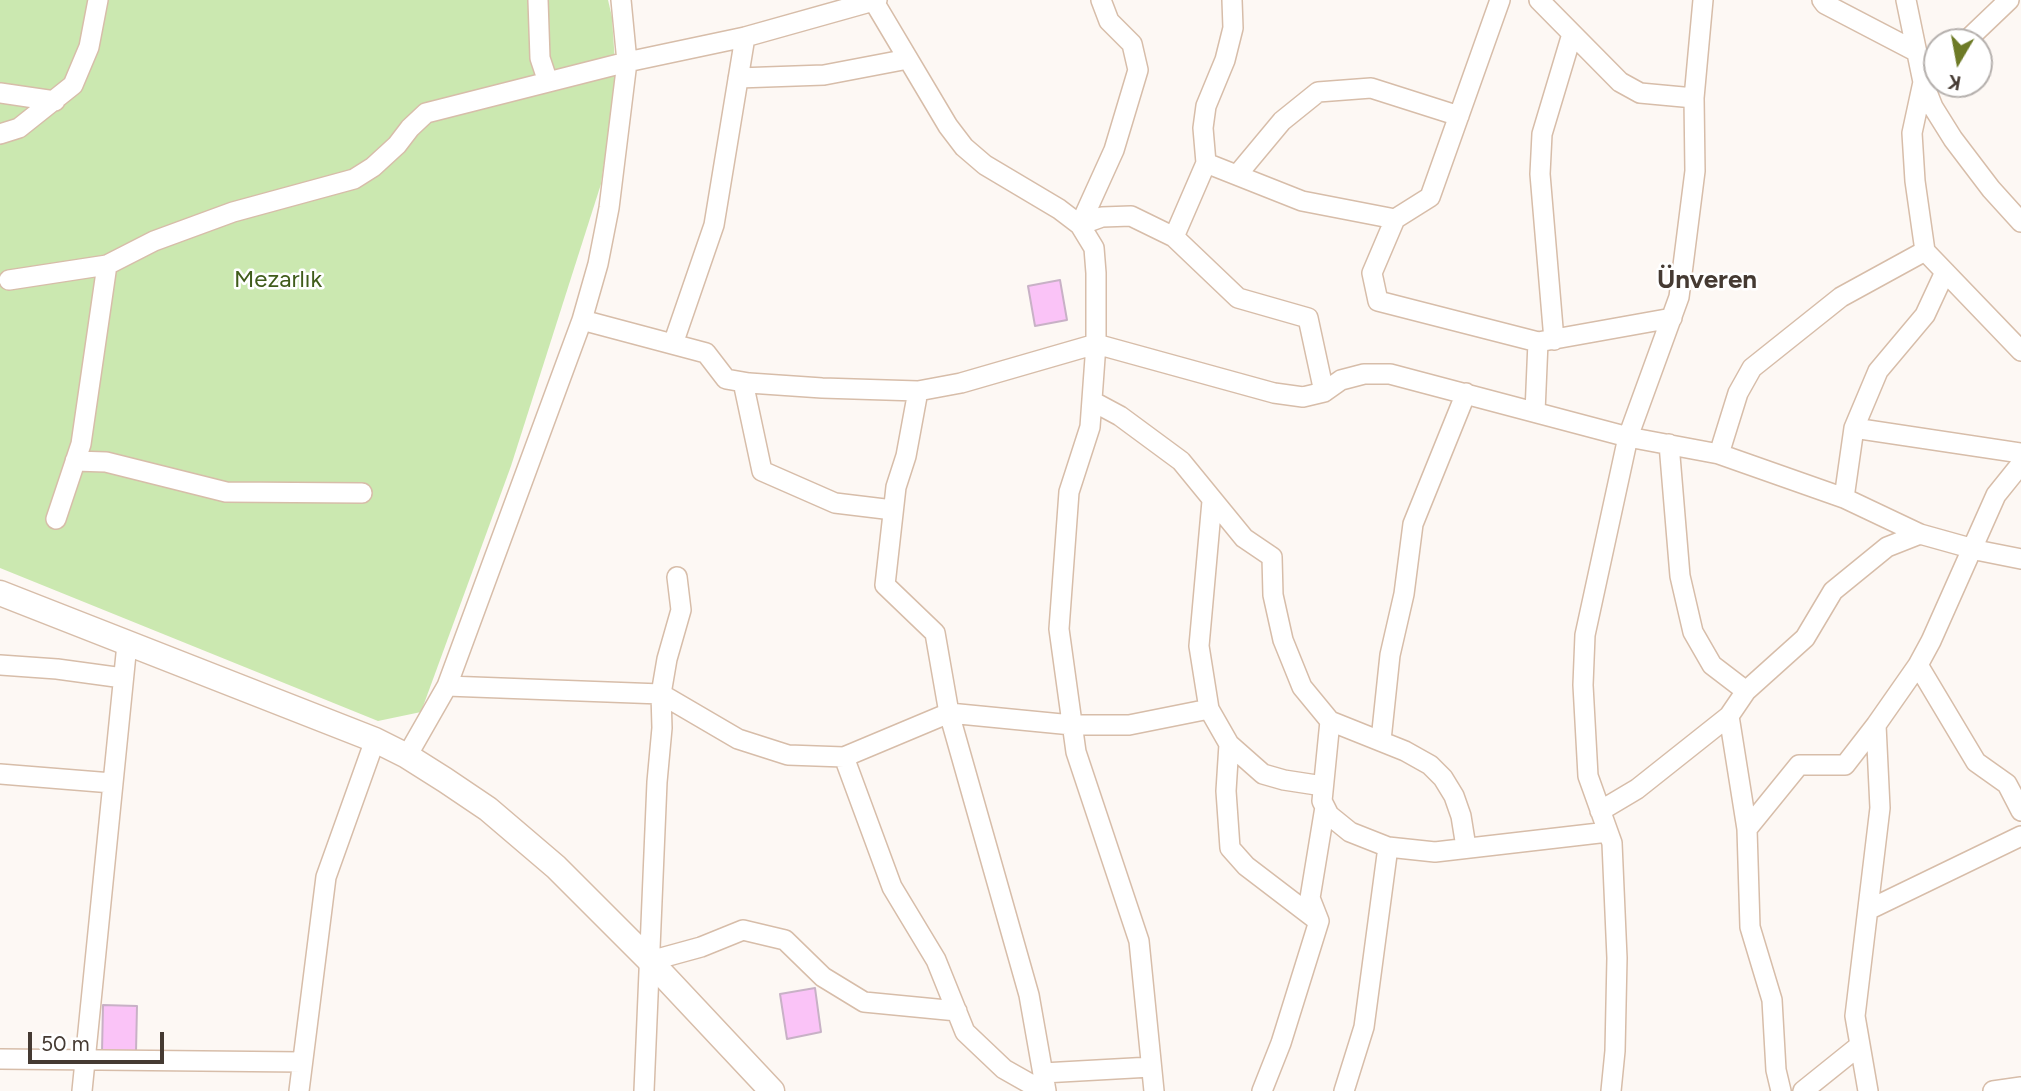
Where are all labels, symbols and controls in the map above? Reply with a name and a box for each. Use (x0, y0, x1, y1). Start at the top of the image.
north arrow (1923, 28, 1993, 98)
text: K (1946, 70, 1963, 95)
district label: Ünveren (1657, 264, 1757, 296)
park label: Mezarlık (234, 266, 322, 294)
scale bar (32, 1018, 168, 1062)
text: 50 m (41, 1031, 90, 1056)

